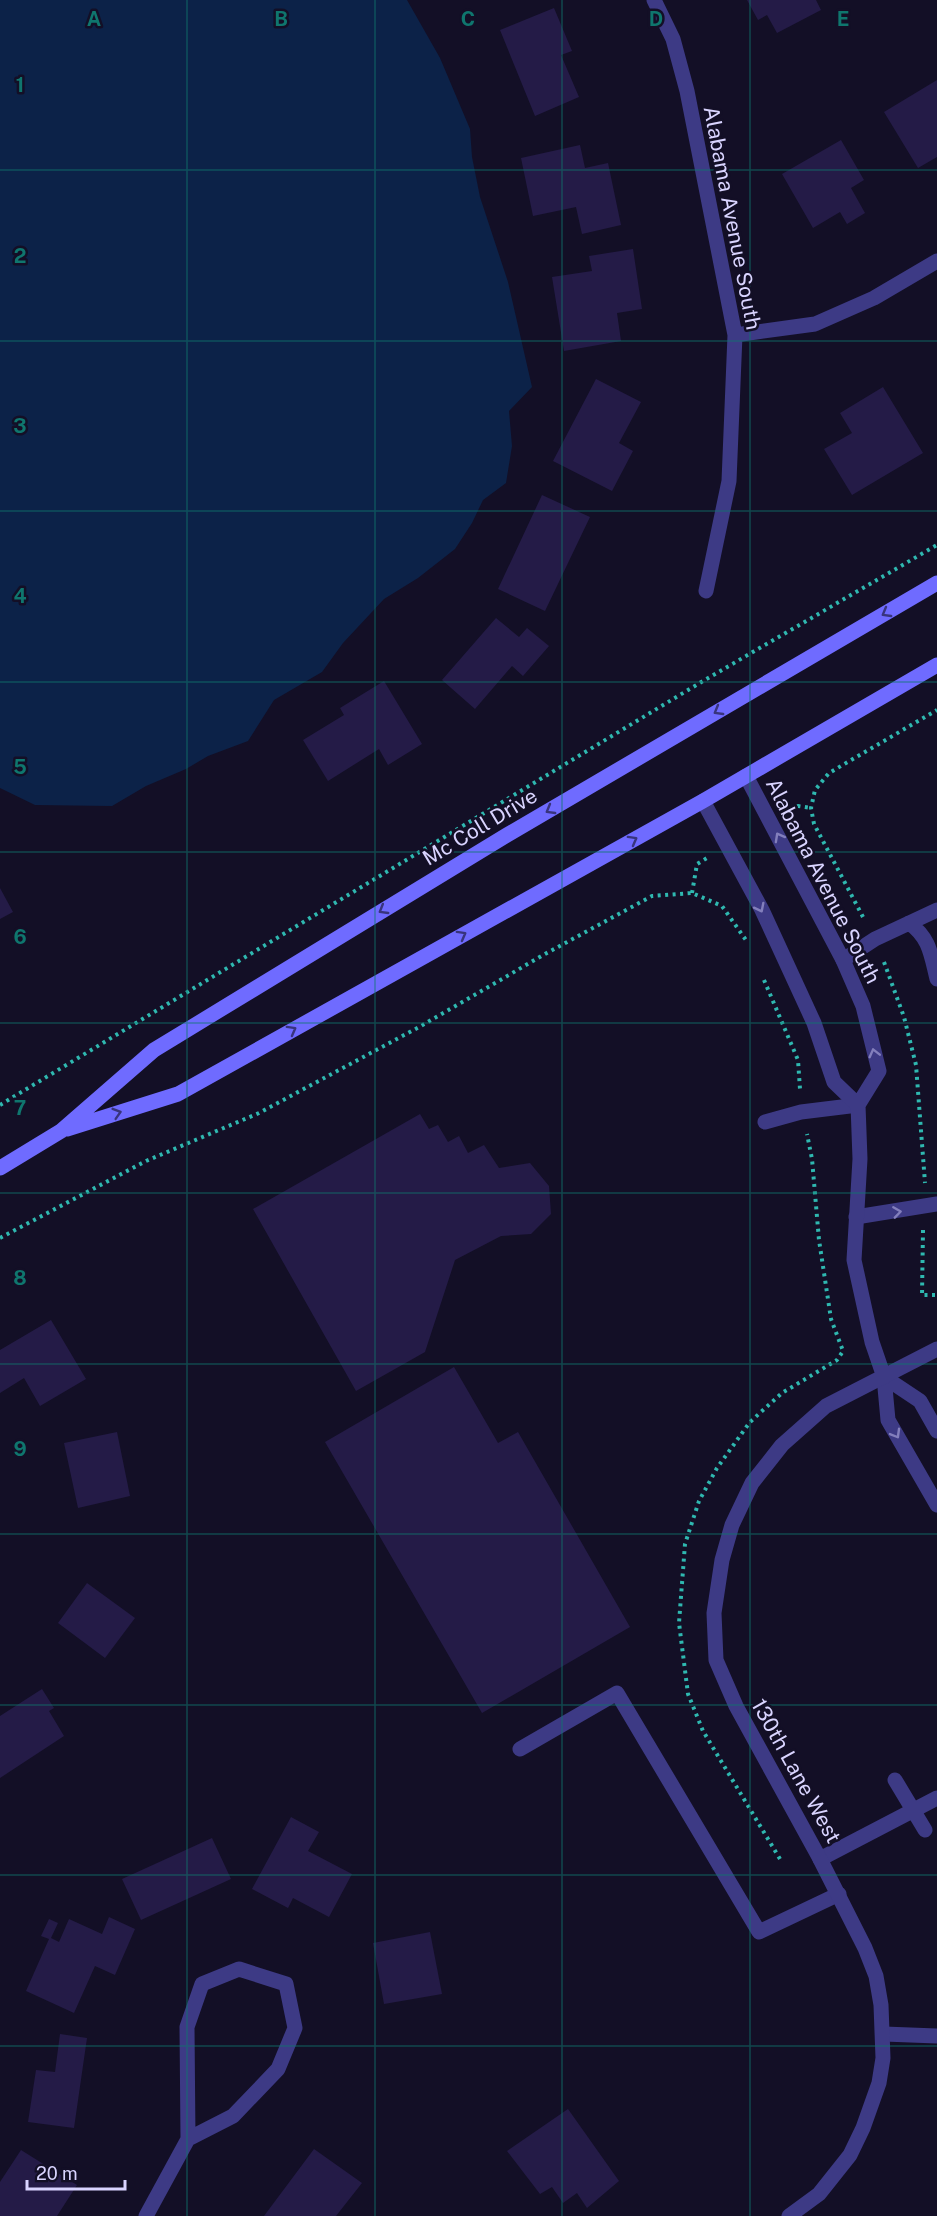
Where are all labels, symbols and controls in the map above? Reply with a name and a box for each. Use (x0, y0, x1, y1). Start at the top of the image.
text: A (87, 7, 101, 31)
text: B (274, 7, 288, 31)
text: C (461, 7, 475, 31)
text: D (649, 7, 663, 31)
text: E (837, 7, 849, 31)
text: 1 (16, 73, 24, 97)
street label: Alabama Avenue South (699, 104, 766, 332)
text: 2 (14, 244, 26, 268)
text: 3 (13, 414, 27, 438)
text: 4 (13, 584, 27, 608)
one-way arrow (882, 606, 893, 617)
one-way arrow (714, 704, 724, 715)
text: 5 (13, 755, 27, 779)
street label: Alabama Avenue South (761, 774, 886, 988)
street label: Mc Coll Drive (418, 783, 541, 870)
one-way arrow (546, 802, 556, 814)
one-way arrow (775, 833, 786, 843)
one-way arrow (626, 836, 637, 847)
one-way arrow (753, 902, 764, 912)
one-way arrow (379, 903, 389, 915)
text: 6 (13, 925, 27, 949)
one-way arrow (456, 931, 467, 942)
one-way arrow (286, 1026, 296, 1037)
one-way arrow (869, 1048, 882, 1058)
text: 7 (14, 1096, 26, 1120)
one-way arrow (111, 1108, 122, 1120)
one-way arrow (892, 1206, 901, 1218)
text: 8 (13, 1266, 27, 1290)
one-way arrow (888, 1428, 900, 1438)
text: 9 (13, 1437, 27, 1461)
street label: 130th Lane West (746, 1694, 846, 1847)
scale bar (27, 2153, 124, 2191)
text: 20 m (36, 2163, 78, 2184)

